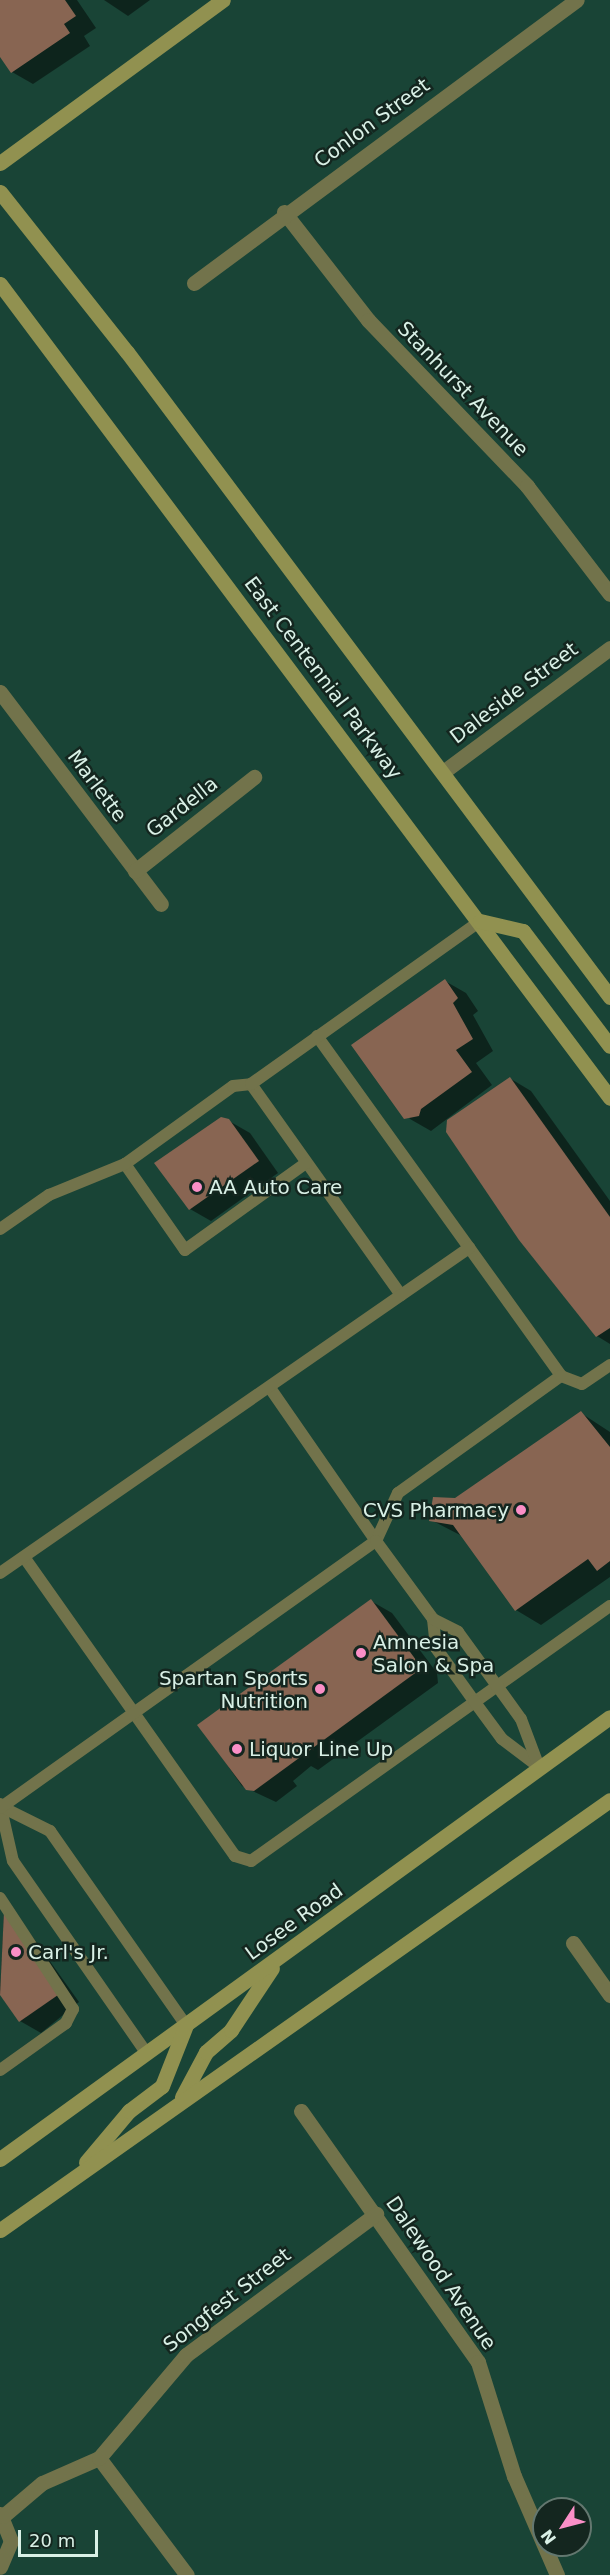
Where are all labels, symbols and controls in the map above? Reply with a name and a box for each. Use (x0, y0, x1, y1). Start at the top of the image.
street label: Conlon Street (310, 73, 434, 173)
street label: Stanhurst Avenue (393, 317, 533, 461)
street label: East Centennial Parkway (239, 572, 407, 784)
street label: Daleside Street (445, 637, 583, 749)
street label: Marlette (62, 745, 132, 827)
street label: Gardella (142, 772, 222, 842)
place label: AA Auto Care (209, 1175, 342, 1199)
marker: AA Auto Care (190, 1180, 204, 1194)
place label: CVS Pharmacy (363, 1498, 509, 1522)
marker: CVS Pharmacy (514, 1503, 528, 1517)
place label: Amnesia Salon & Spa (373, 1630, 494, 1677)
marker: Amnesia Salon & Spa (354, 1646, 368, 1660)
place label: Spartan Sports Nutrition (159, 1666, 308, 1713)
marker: Spartan Sports Nutrition (313, 1682, 327, 1696)
place label: Liquor Line Up (249, 1737, 393, 1761)
marker: Liquor Line Up (230, 1742, 244, 1756)
street label: Losee Road (241, 1879, 347, 1965)
place label: Carl's Jr. (28, 1940, 109, 1964)
marker: Carl's Jr. (9, 1945, 23, 1959)
street label: Dalewood Avenue (381, 2192, 501, 2354)
street label: Songfest Street (159, 2243, 295, 2357)
north arrow (532, 2497, 592, 2557)
scale bar (21, 2518, 100, 2556)
text: N (537, 2526, 560, 2548)
text: 20 m (29, 2530, 75, 2551)

